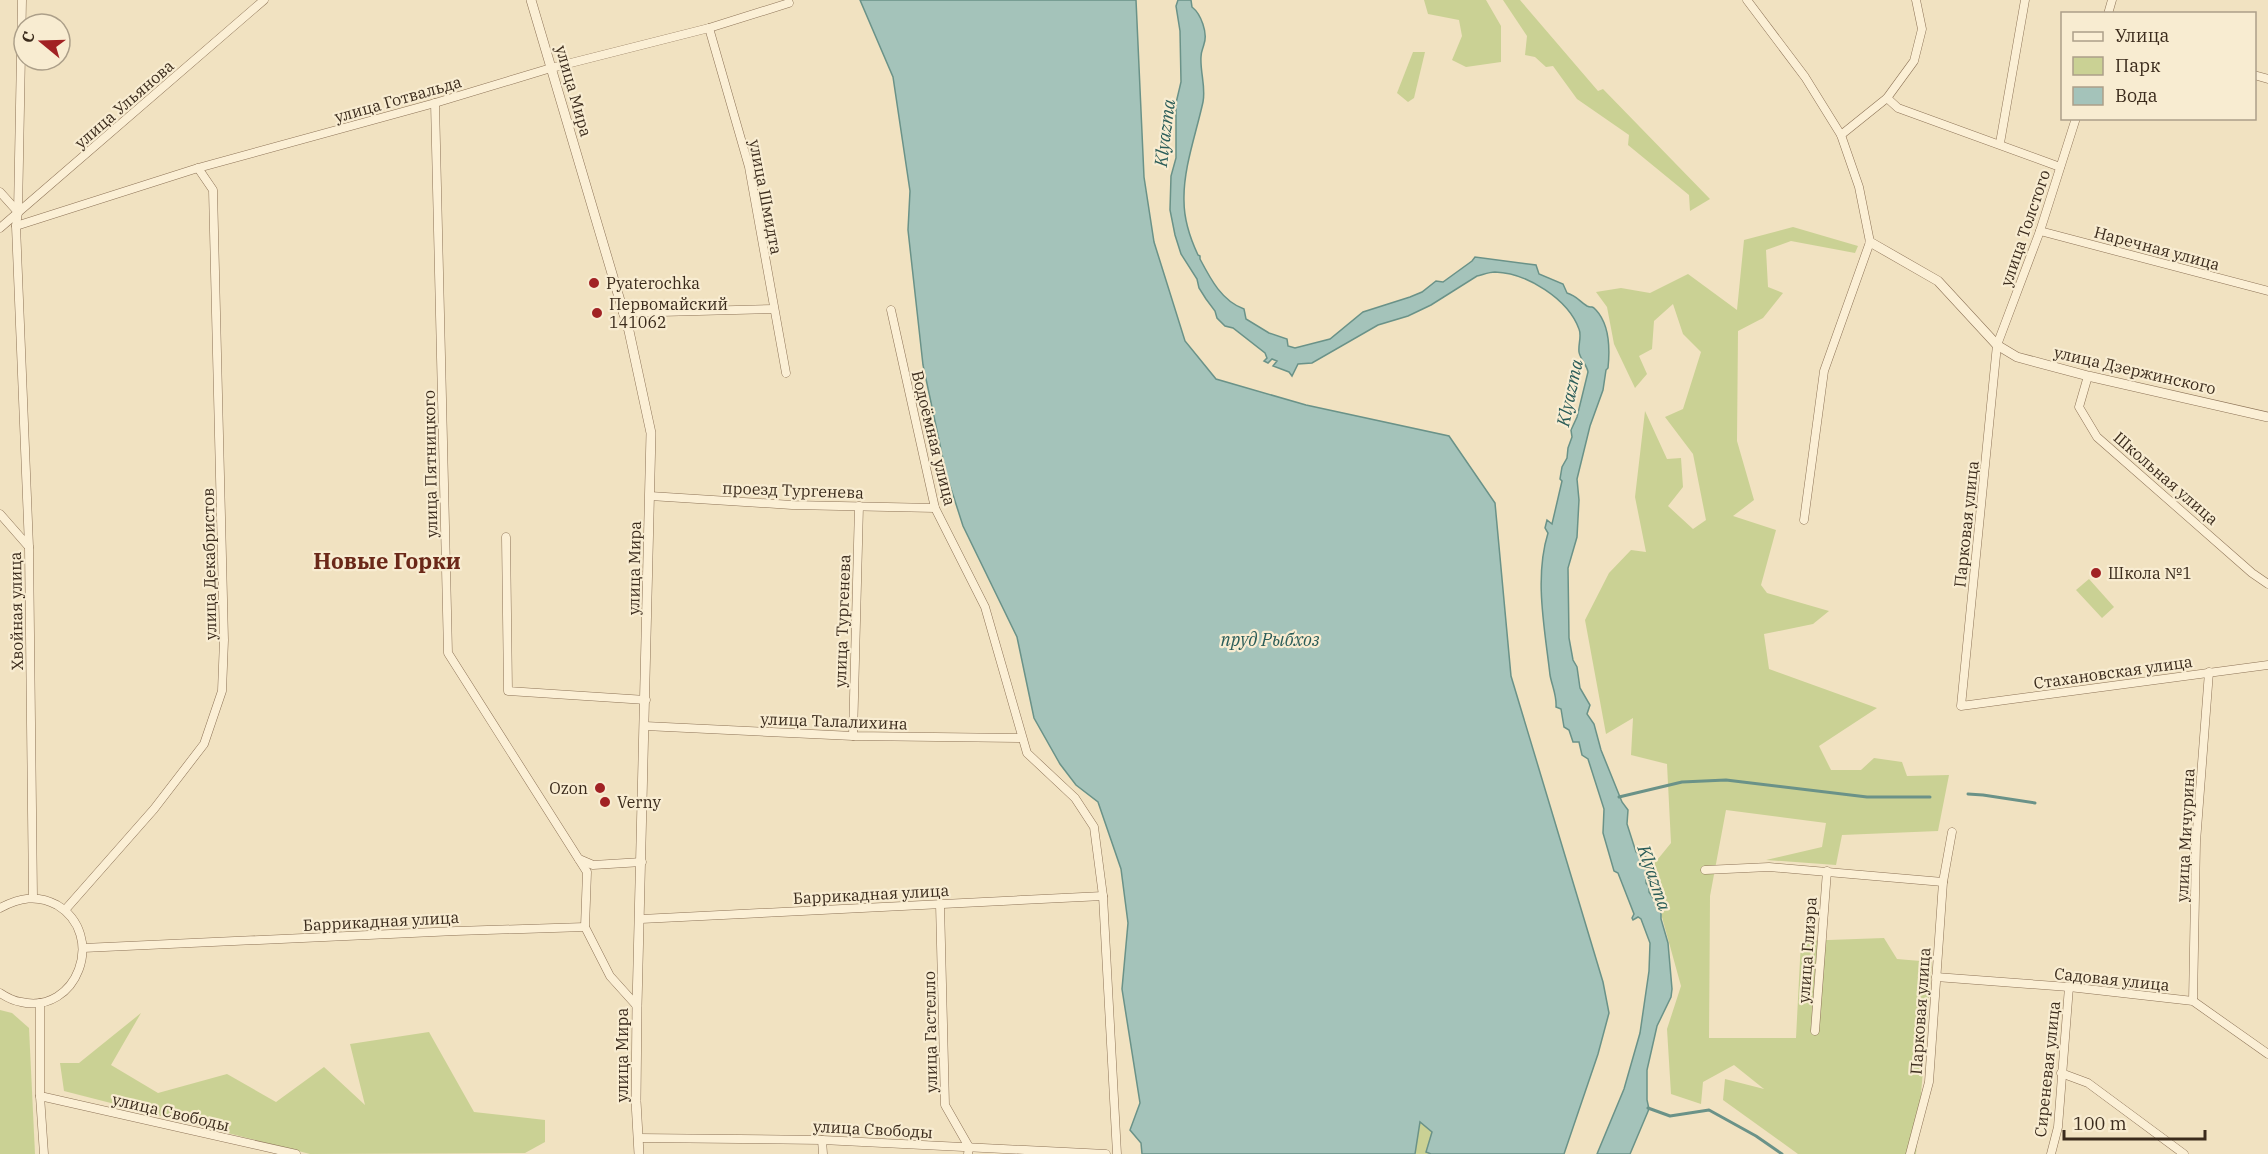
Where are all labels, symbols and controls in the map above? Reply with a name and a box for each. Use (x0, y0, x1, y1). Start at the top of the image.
north arrow (12, 12, 72, 72)
legend (2061, 12, 2256, 120)
text: Улица (2115, 24, 2170, 47)
text: С (17, 29, 39, 45)
street label: улица Мира (551, 43, 597, 139)
text: Парк (2115, 54, 2161, 77)
street label: улица Ульянова (70, 55, 178, 153)
street label: улица Готвальда (332, 71, 464, 127)
text: Вода (2115, 84, 2158, 107)
water label: Klyazma (1149, 98, 1180, 169)
street label: улица Шмидта (745, 138, 787, 256)
street label: улица Толстого (1996, 167, 2054, 289)
street label: Наречная улица (2092, 222, 2222, 274)
place label: Pyaterochka (606, 273, 700, 293)
marker: Pyaterochka (587, 276, 601, 290)
place label: Первомайский 141062 (609, 294, 728, 332)
marker: Первомайский 141062 (590, 306, 604, 320)
street label: улица Дзержинского (2052, 342, 2218, 398)
water label: Klyazma (1551, 357, 1588, 430)
street label: Водоёмная улица (908, 368, 961, 508)
street label: улица Пятницкого (419, 390, 441, 538)
street label: Школьная улица (2110, 427, 2223, 529)
street label: Парковая улица (1949, 459, 1983, 588)
street label: проезд Тургенева (722, 478, 864, 502)
street label: улица Декабристов (198, 488, 220, 640)
street label: улица Мира (623, 520, 645, 615)
district label: Новые Горки (313, 546, 461, 575)
street label: Хвойная улица (5, 551, 27, 671)
street label: улица Тургенева (830, 554, 854, 688)
place label: Школа №1 (2108, 563, 2192, 583)
marker: Школа №1 (2089, 566, 2103, 580)
water label: пруд Рыбхоз (1220, 628, 1320, 651)
street label: Стахановская улица (2032, 651, 2194, 693)
street label: улица Талалихина (760, 708, 908, 734)
street label: улица Мичурина (2172, 767, 2199, 902)
place label: Ozon (549, 778, 588, 798)
marker: Ozon (593, 781, 607, 795)
place label: Verny (617, 792, 661, 812)
marker: Verny (598, 795, 612, 809)
water label: Klyazma (1632, 841, 1676, 914)
street label: Баррикадная улица (792, 880, 950, 908)
street label: улица Глиэра (1793, 896, 1821, 1004)
street label: Баррикадная улица (302, 907, 460, 935)
street label: Парковая улица (1906, 947, 1934, 1075)
street label: Садовая улица (2053, 963, 2171, 995)
street label: улица Гастелло (919, 971, 941, 1093)
street label: Сиреневая улица (2030, 1000, 2064, 1138)
street label: улица Мира (612, 1008, 632, 1102)
street label: улица Свободы (110, 1089, 232, 1135)
scale bar (2064, 1103, 2205, 1141)
text: 100 m (2073, 1112, 2127, 1135)
street label: улица Свободы (813, 1116, 934, 1142)

